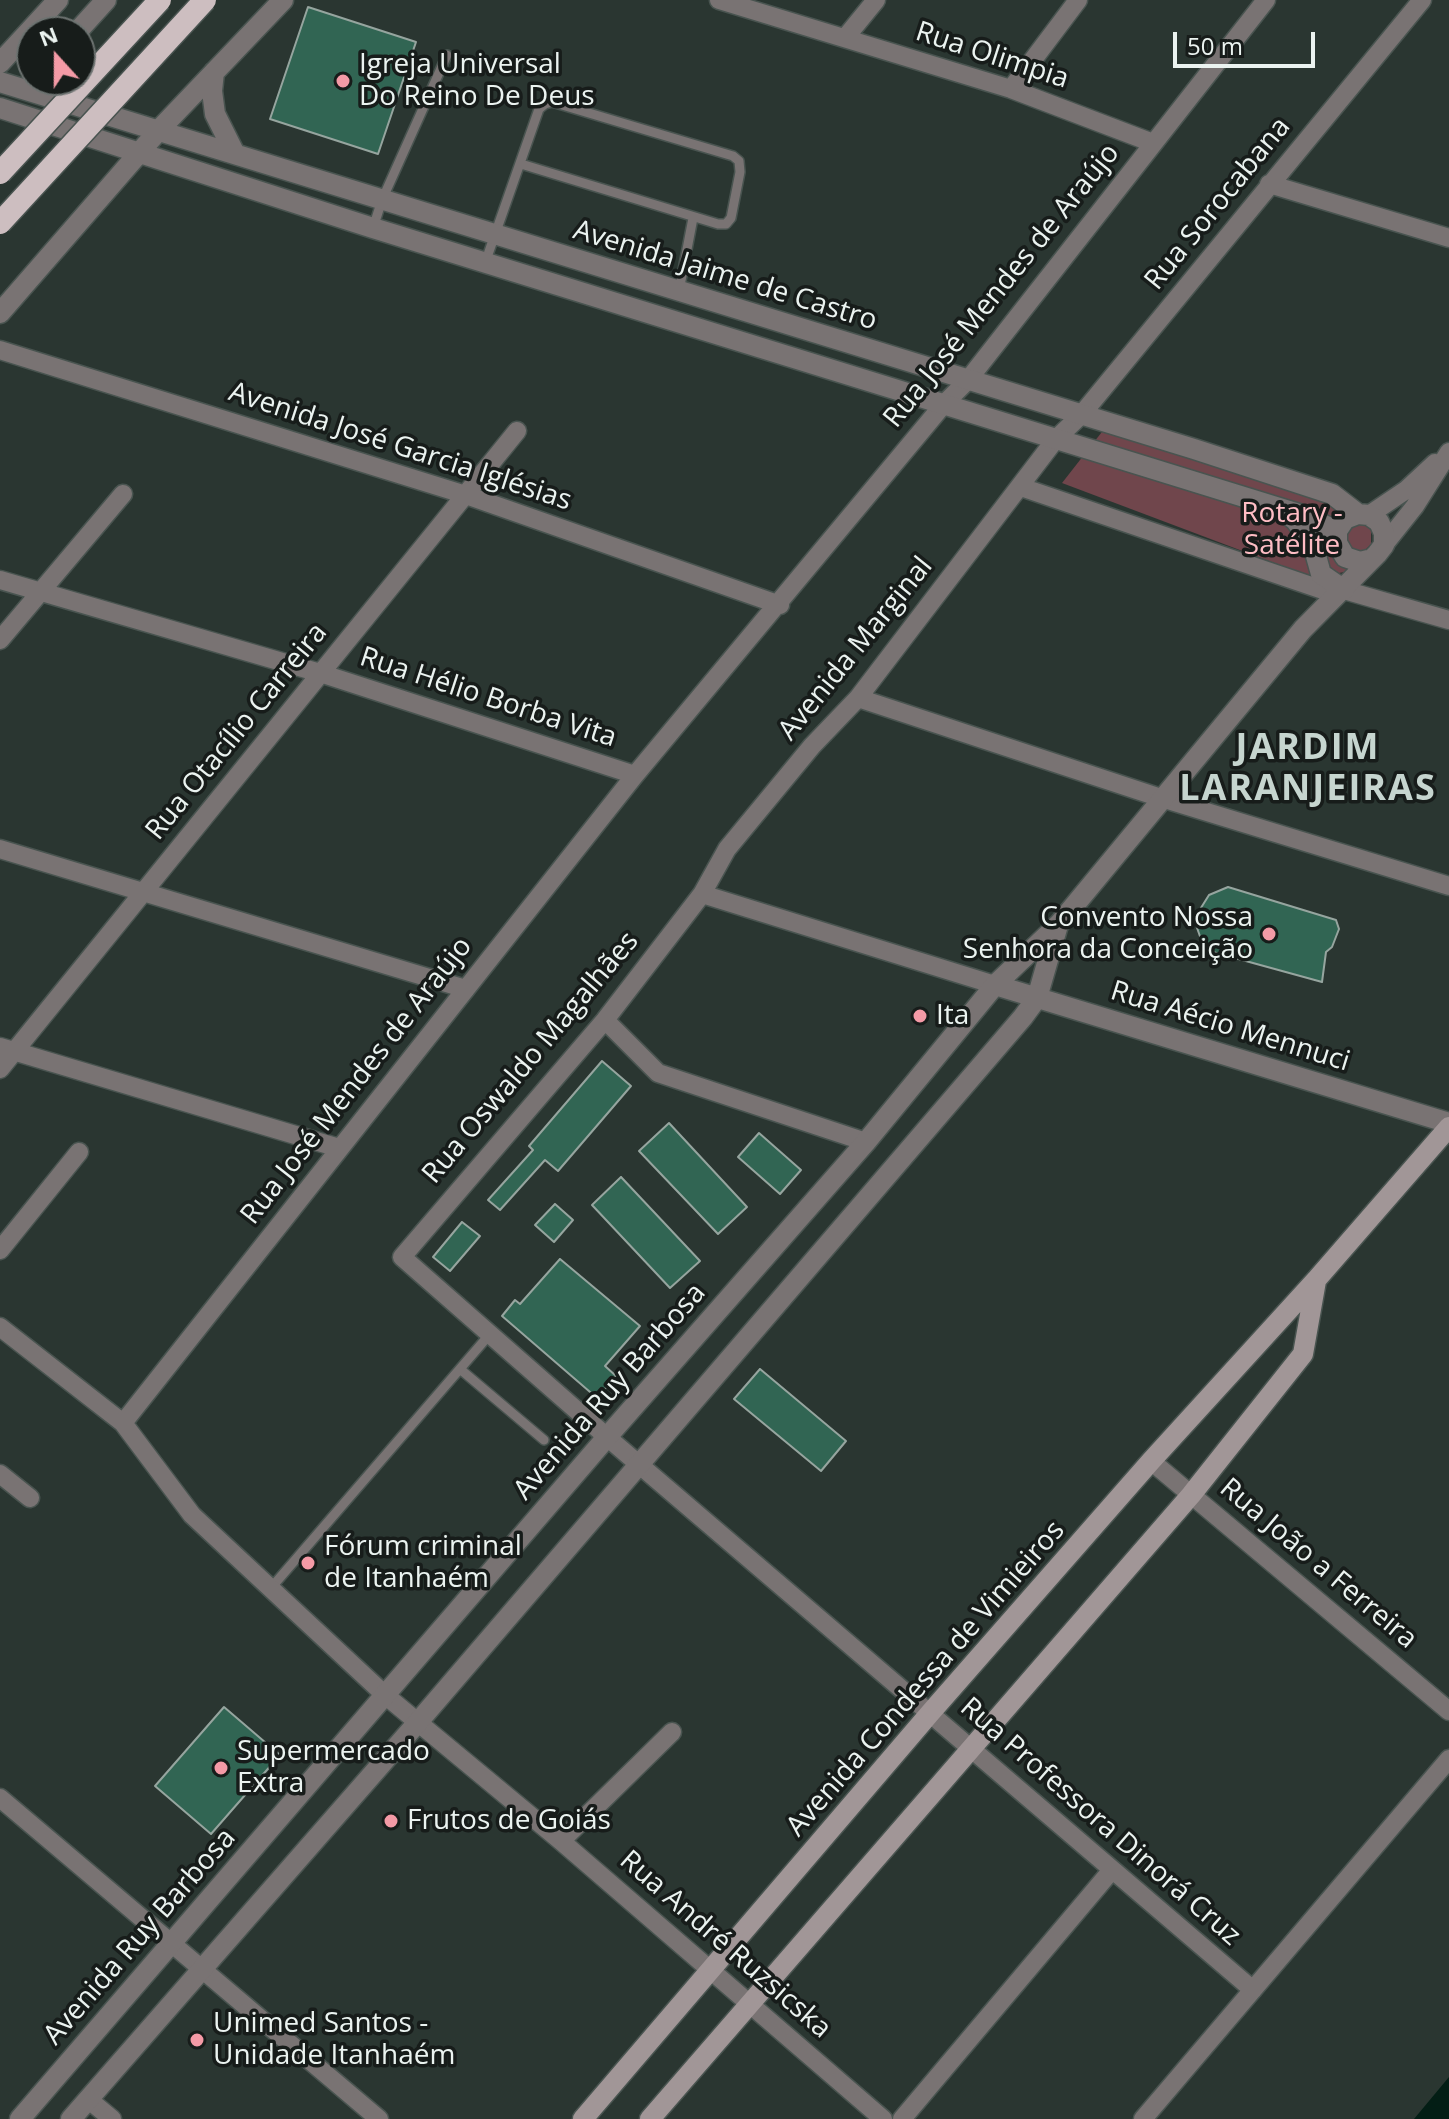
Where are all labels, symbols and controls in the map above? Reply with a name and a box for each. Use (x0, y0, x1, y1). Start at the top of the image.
street label: Rua Olimpia (911, 15, 1073, 97)
north arrow (16, 16, 96, 96)
scale bar (1177, 16, 1319, 66)
text: N (34, 18, 62, 53)
text: 50 m (1187, 29, 1243, 62)
place label: Igreja Universal Do Reino De Deus (359, 48, 595, 114)
marker: Igreja Universal Do Reino De Deus (334, 72, 352, 90)
street label: Rua Sorocabana (1138, 111, 1298, 297)
street label: Rua José Mendes de Araújo (877, 137, 1127, 435)
street label: Avenida Jaime de Castro (569, 214, 881, 338)
street label: Avenida José Garcia Iglésias (225, 376, 575, 518)
park label: Rotary - Satélite (1241, 497, 1343, 563)
street label: Avenida Marginal (772, 551, 940, 747)
street label: Rua Otacílio Carreira (139, 617, 335, 847)
street label: Rua Hélio Borba Vita (356, 641, 620, 755)
district label: JARDIM LARANJEIRAS (1179, 727, 1437, 812)
place label: Convento Nossa Senhora da Conceição (963, 901, 1253, 967)
street label: Rua Oswaldo Magalhães (416, 925, 646, 1191)
marker: Convento Nossa Senhora da Conceição (1260, 925, 1278, 943)
street label: Rua José Mendes de Araújo (234, 931, 480, 1231)
street label: Rua Aécio Mennuci (1106, 975, 1354, 1079)
place label: Ita (936, 999, 969, 1033)
marker: Ita (911, 1007, 929, 1025)
street label: Avenida Ruy Barbosa (507, 1277, 713, 1507)
street label: Rua João a Ferreira (1213, 1472, 1423, 1656)
street label: Avenida Condessa de Vimieiros (780, 1514, 1072, 1844)
place label: Fórum criminal de Itanhaém (324, 1530, 522, 1596)
marker: Fórum criminal de Itanhaém (299, 1554, 317, 1572)
street label: Rua Professora Dinorá Cruz (953, 1691, 1247, 1953)
place label: Supermercado Extra (237, 1735, 430, 1801)
marker: Supermercado Extra (212, 1759, 230, 1777)
place label: Frutos de Goiás (407, 1804, 611, 1838)
marker: Frutos de Goiás (382, 1812, 400, 1830)
street label: Avenida Ruy Barbosa (37, 1822, 243, 2052)
street label: Rua André Ruzsicska (613, 1844, 837, 2046)
place label: Unimed Santos - Unidade Itanhaém (213, 2007, 455, 2073)
marker: Unimed Santos - Unidade Itanhaém (188, 2031, 206, 2049)

